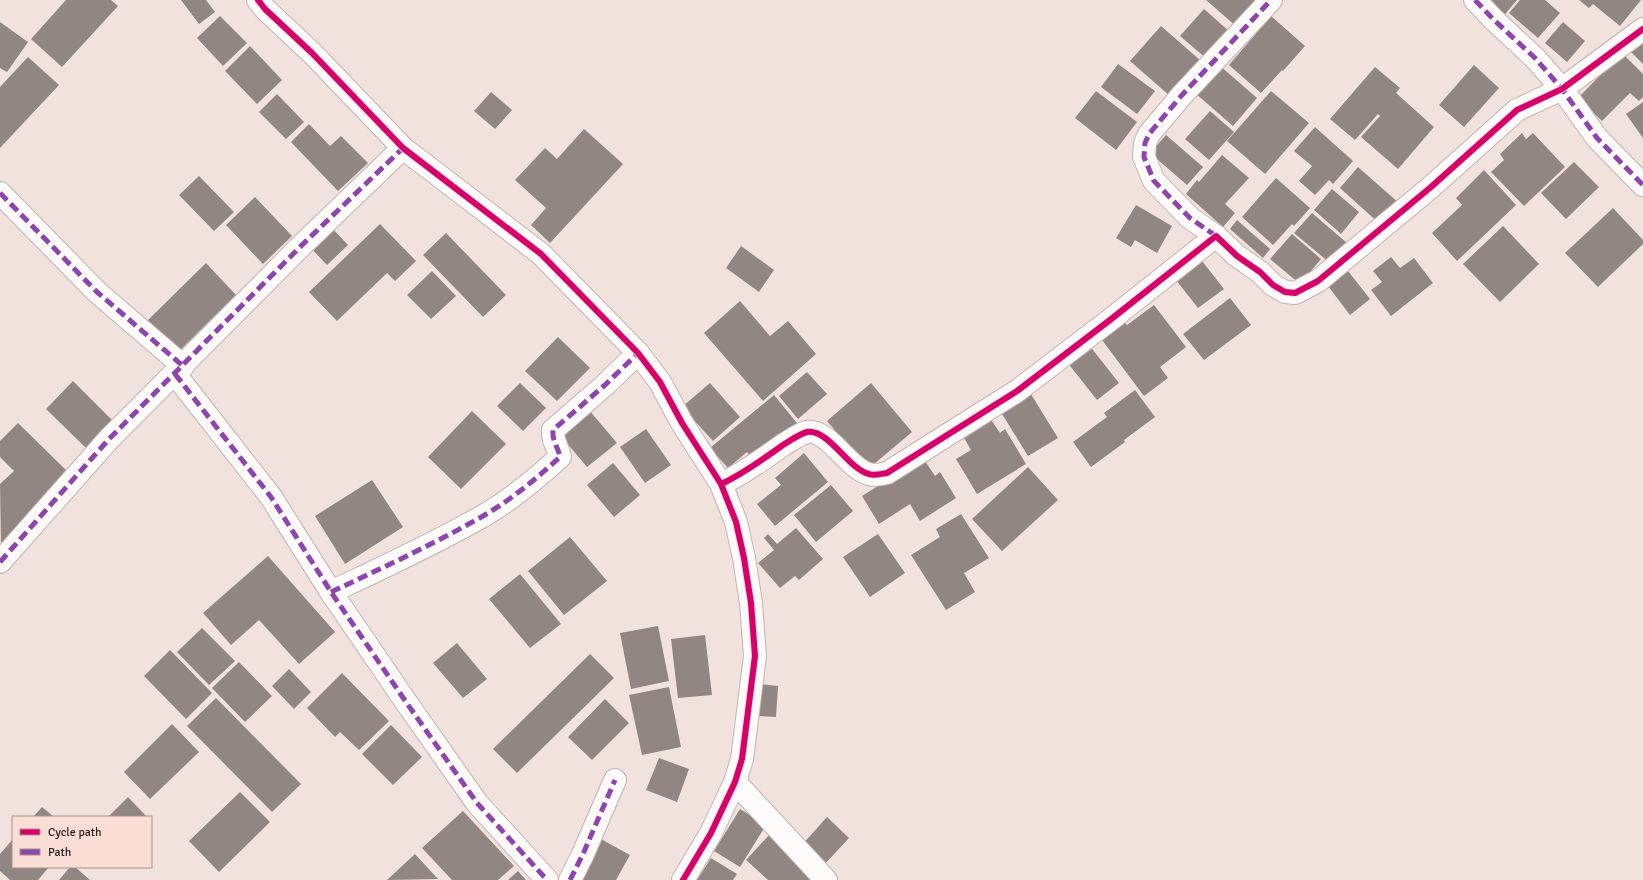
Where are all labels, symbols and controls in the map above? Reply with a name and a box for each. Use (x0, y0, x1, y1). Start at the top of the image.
legend (12, 816, 152, 868)
text: Cycle path (48, 825, 101, 840)
text: Path (48, 845, 71, 860)

